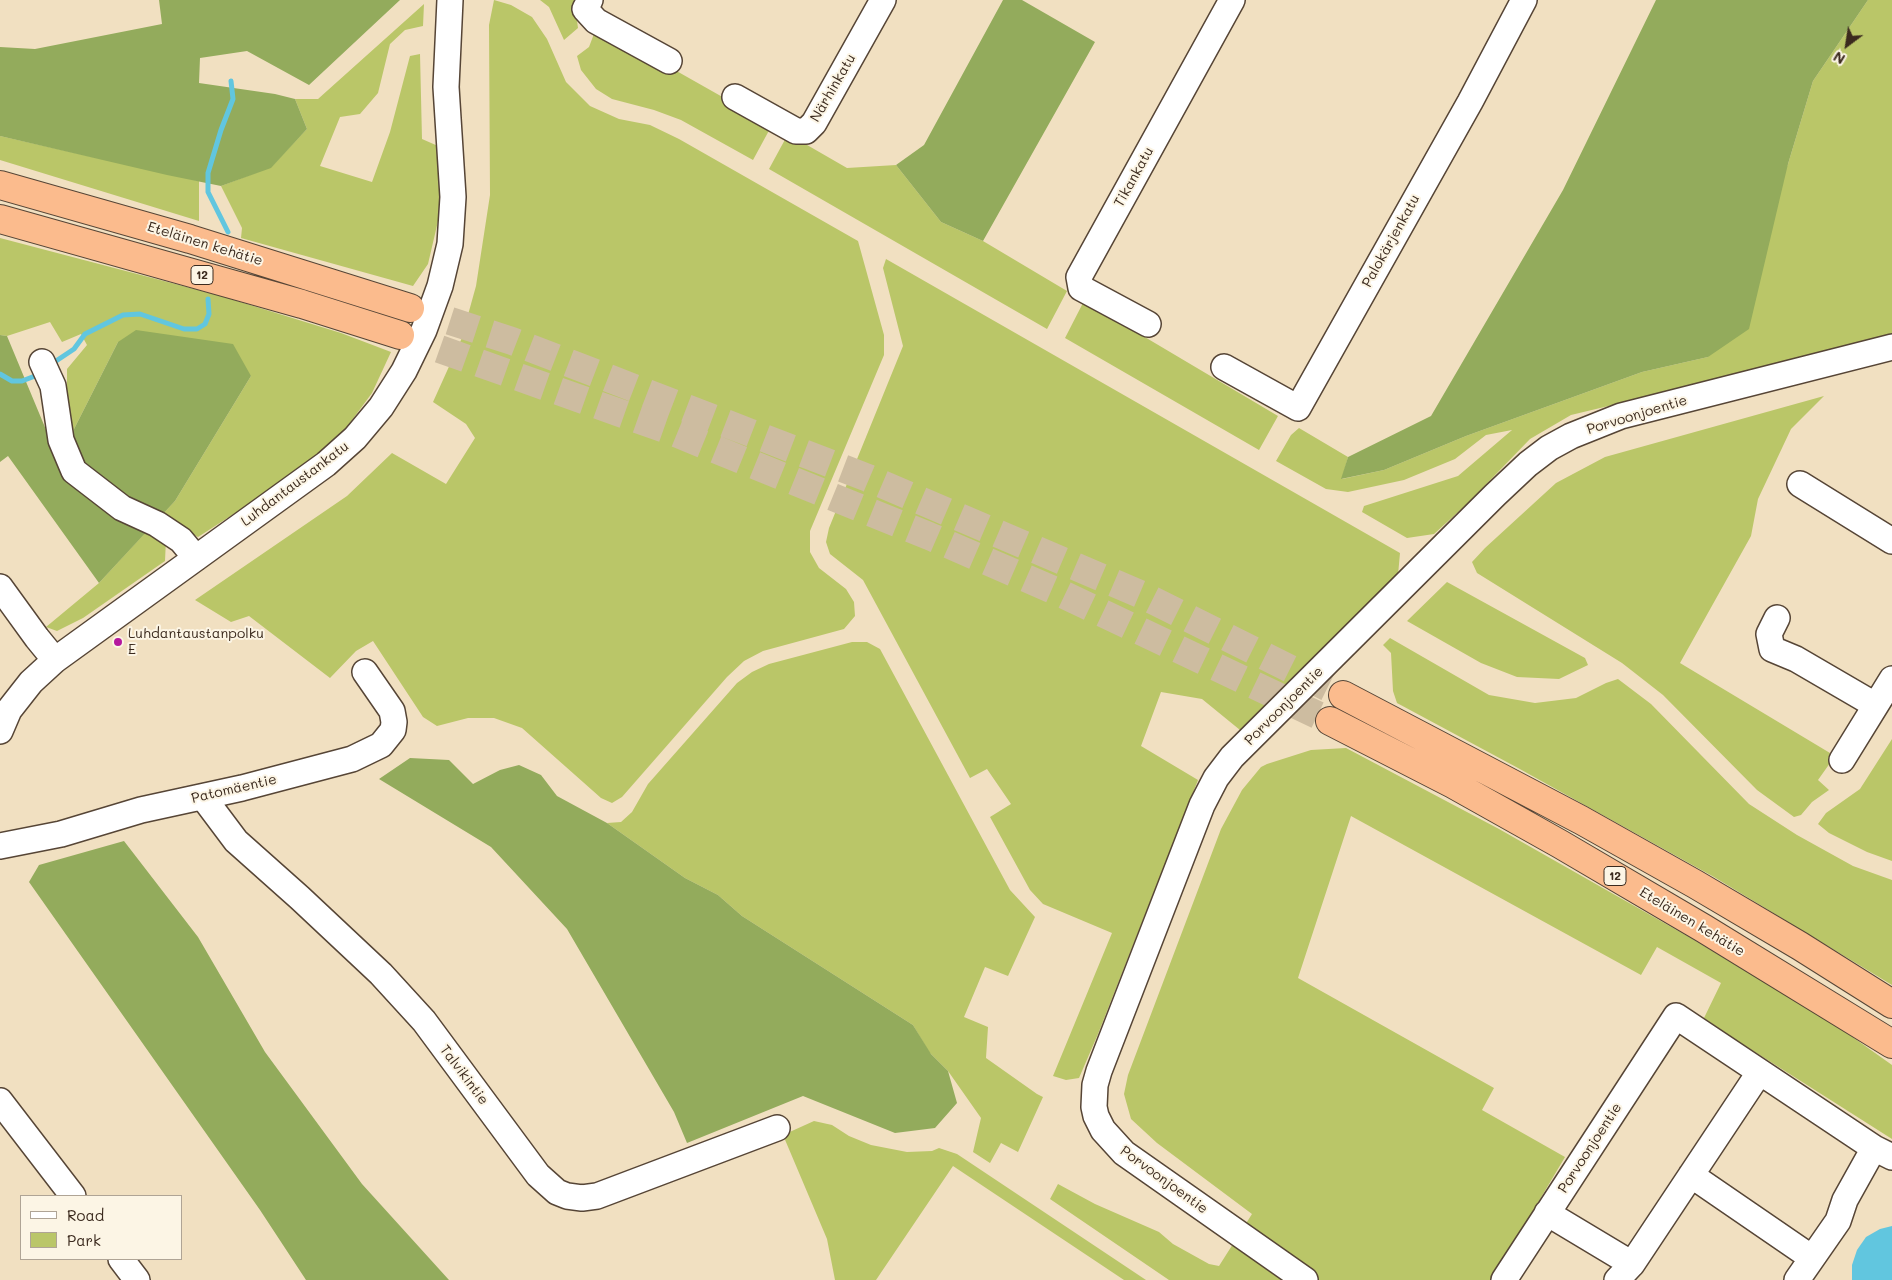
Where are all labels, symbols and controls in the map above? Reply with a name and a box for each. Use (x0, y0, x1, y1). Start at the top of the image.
north arrow (1822, 20, 1872, 70)
text: N (1830, 47, 1848, 69)
street label: Närhinkatu (807, 51, 859, 125)
street label: Tikankatu (1111, 144, 1157, 210)
street label: Palokärjenkatu (1359, 192, 1423, 290)
street label: Eteläinen kehätie (145, 218, 265, 270)
road number: 12 (191, 266, 213, 284)
street label: Porvoonjoentie (1585, 392, 1689, 438)
street label: Luhdantaustankatu (238, 438, 352, 530)
place label: Luhdantaustanpolku E (128, 626, 264, 658)
marker: Luhdantaustanpolku E (112, 636, 124, 648)
street label: Porvoonjoentie (1241, 663, 1327, 749)
street label: Patomäentie (190, 771, 278, 807)
road number: 12 (1604, 866, 1626, 886)
street label: Eteläinen kehätie (1636, 884, 1748, 960)
street label: Talvikintie (436, 1042, 492, 1108)
street label: Porvoonjoentie (1555, 1100, 1625, 1196)
street label: Porvoonjoentie (1117, 1143, 1211, 1217)
legend (20, 1195, 182, 1260)
text: Road (67, 1205, 104, 1225)
text: Park (67, 1230, 101, 1250)

